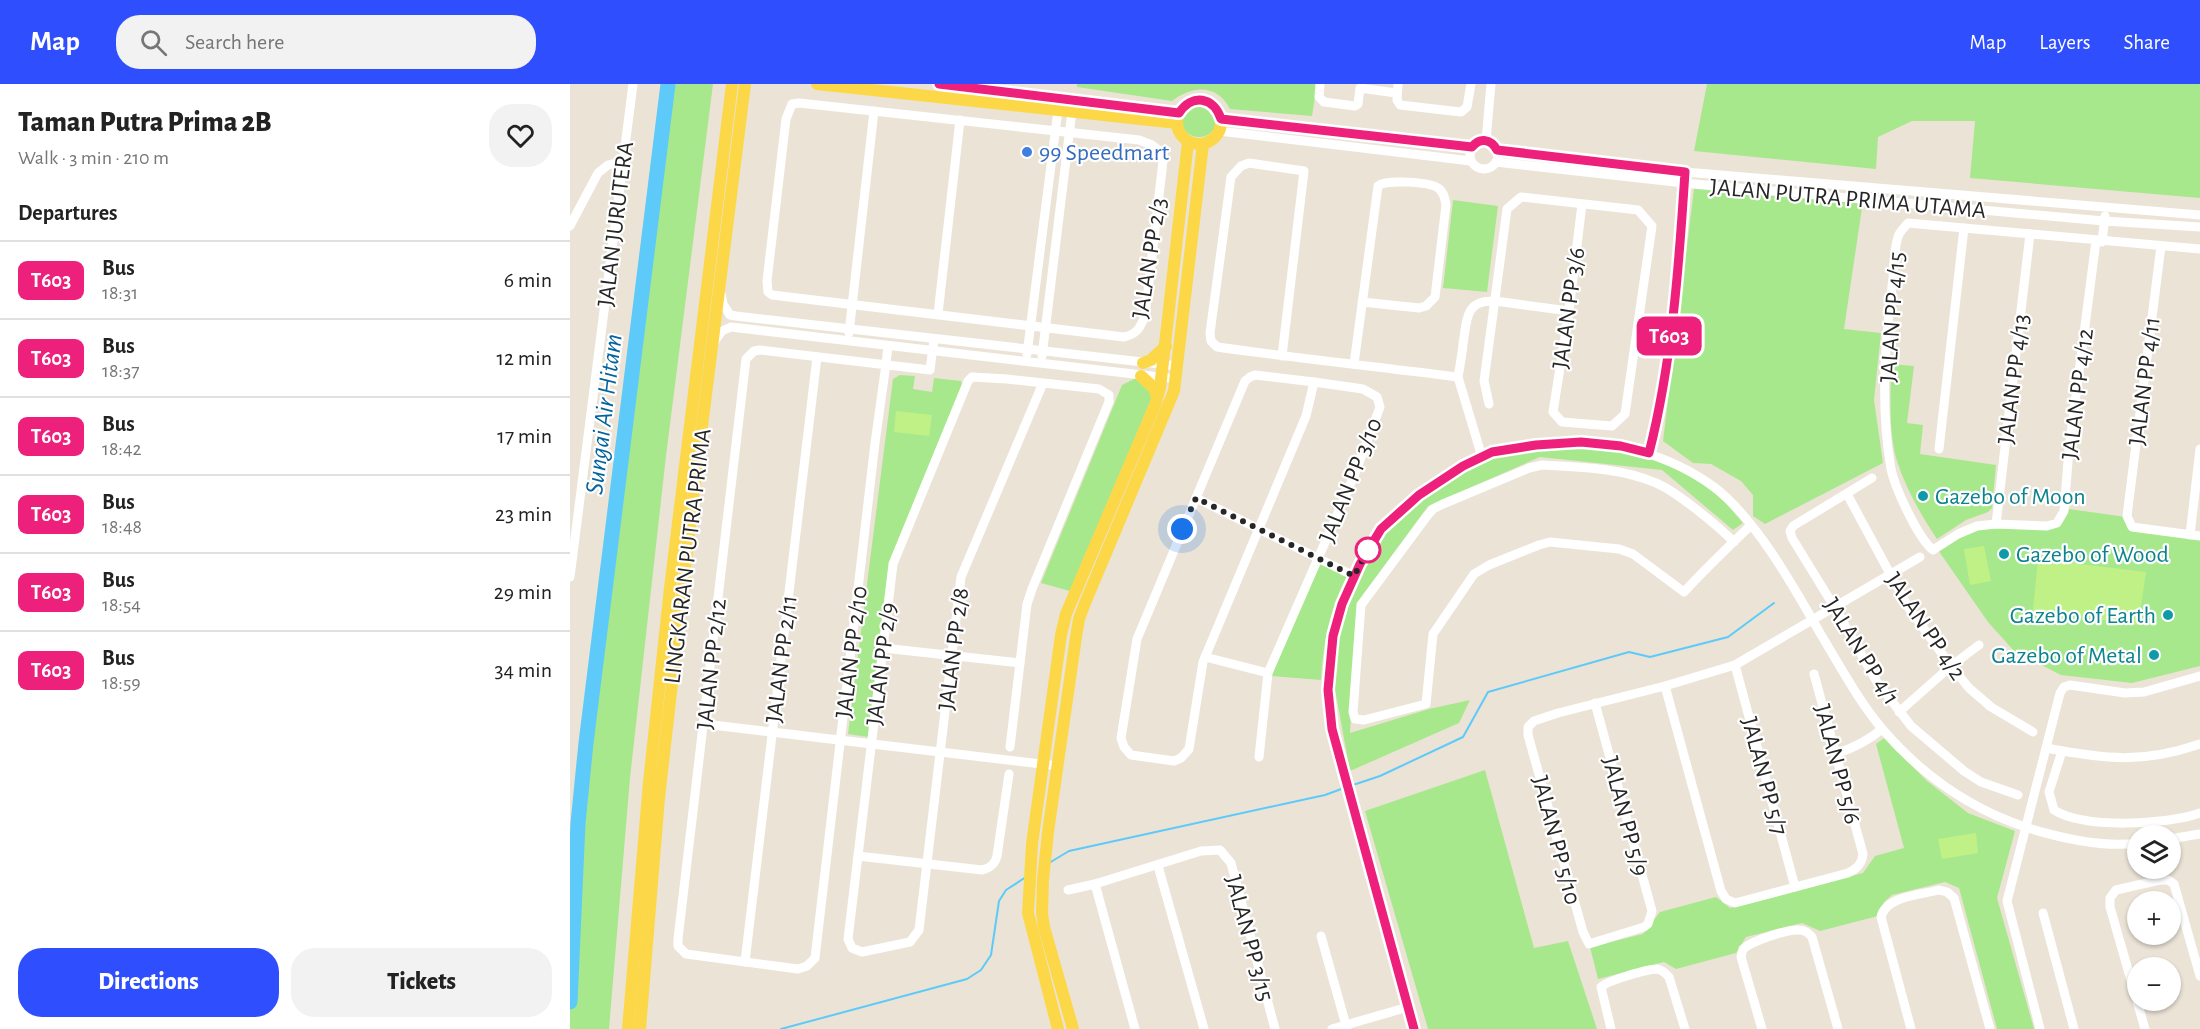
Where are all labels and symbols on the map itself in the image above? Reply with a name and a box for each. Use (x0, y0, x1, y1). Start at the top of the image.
street label: JALAN JURUTERA (594, 140, 638, 308)
place label: 99 Speedmart (1039, 141, 1169, 165)
marker: 99 Speedmart (1020, 145, 1034, 159)
street label: JALAN PUTRA PRIMA UTAMA (1709, 175, 1987, 223)
street label: JALAN PP 2/3 (1129, 196, 1171, 320)
street label: JALAN PP 3/6 (1549, 246, 1589, 370)
street label: JALAN PP 4/15 (1876, 251, 1910, 383)
street label: JALAN PP 4/13 (1994, 313, 2034, 446)
street label: JALAN PP 4/11 (2125, 315, 2165, 447)
line badge: T603 (1627, 316, 1711, 356)
street label: JALAN PP 4/12 (2058, 327, 2098, 461)
water label: Sungai Air Hitam (581, 332, 627, 496)
street label: JALAN PP 3/10 (1315, 415, 1387, 546)
street label: LINGKARAN PUTRA PRIMA (660, 427, 716, 685)
place label: Gazebo of Moon (1935, 485, 2086, 509)
marker: Gazebo of Moon (1916, 489, 1930, 503)
your location (1167, 514, 1197, 544)
unlabelled marker (1355, 537, 1381, 563)
place label: Gazebo of Wood (2016, 543, 2169, 567)
marker: Gazebo of Wood (1997, 547, 2011, 561)
street label: JALAN PP 4/2 (1881, 569, 1970, 685)
street label: JALAN PP 2/10 (832, 585, 872, 720)
street label: JALAN PP 2/8 (935, 586, 973, 712)
street label: JALAN PP 2/11 (762, 594, 802, 724)
street label: JALAN PP 4/1 (1819, 594, 1903, 709)
street label: JALAN PP 2/12 (693, 597, 731, 731)
street label: JALAN PP 2/9 (863, 601, 901, 727)
place label: Gazebo of Earth (2010, 604, 2156, 628)
marker: Gazebo of Earth (2161, 608, 2175, 622)
place label: Gazebo of Metal (1991, 644, 2142, 668)
marker: Gazebo of Metal (2147, 648, 2161, 662)
street label: JALAN PP 5/6 (1810, 702, 1864, 827)
street label: JALAN PP 5/7 (1737, 715, 1791, 838)
street label: JALAN PP 5/9 (1598, 754, 1652, 879)
street label: JALAN PP 5/10 (1527, 773, 1585, 907)
street label: JALAN PP 3/15 (1221, 873, 1277, 1004)

